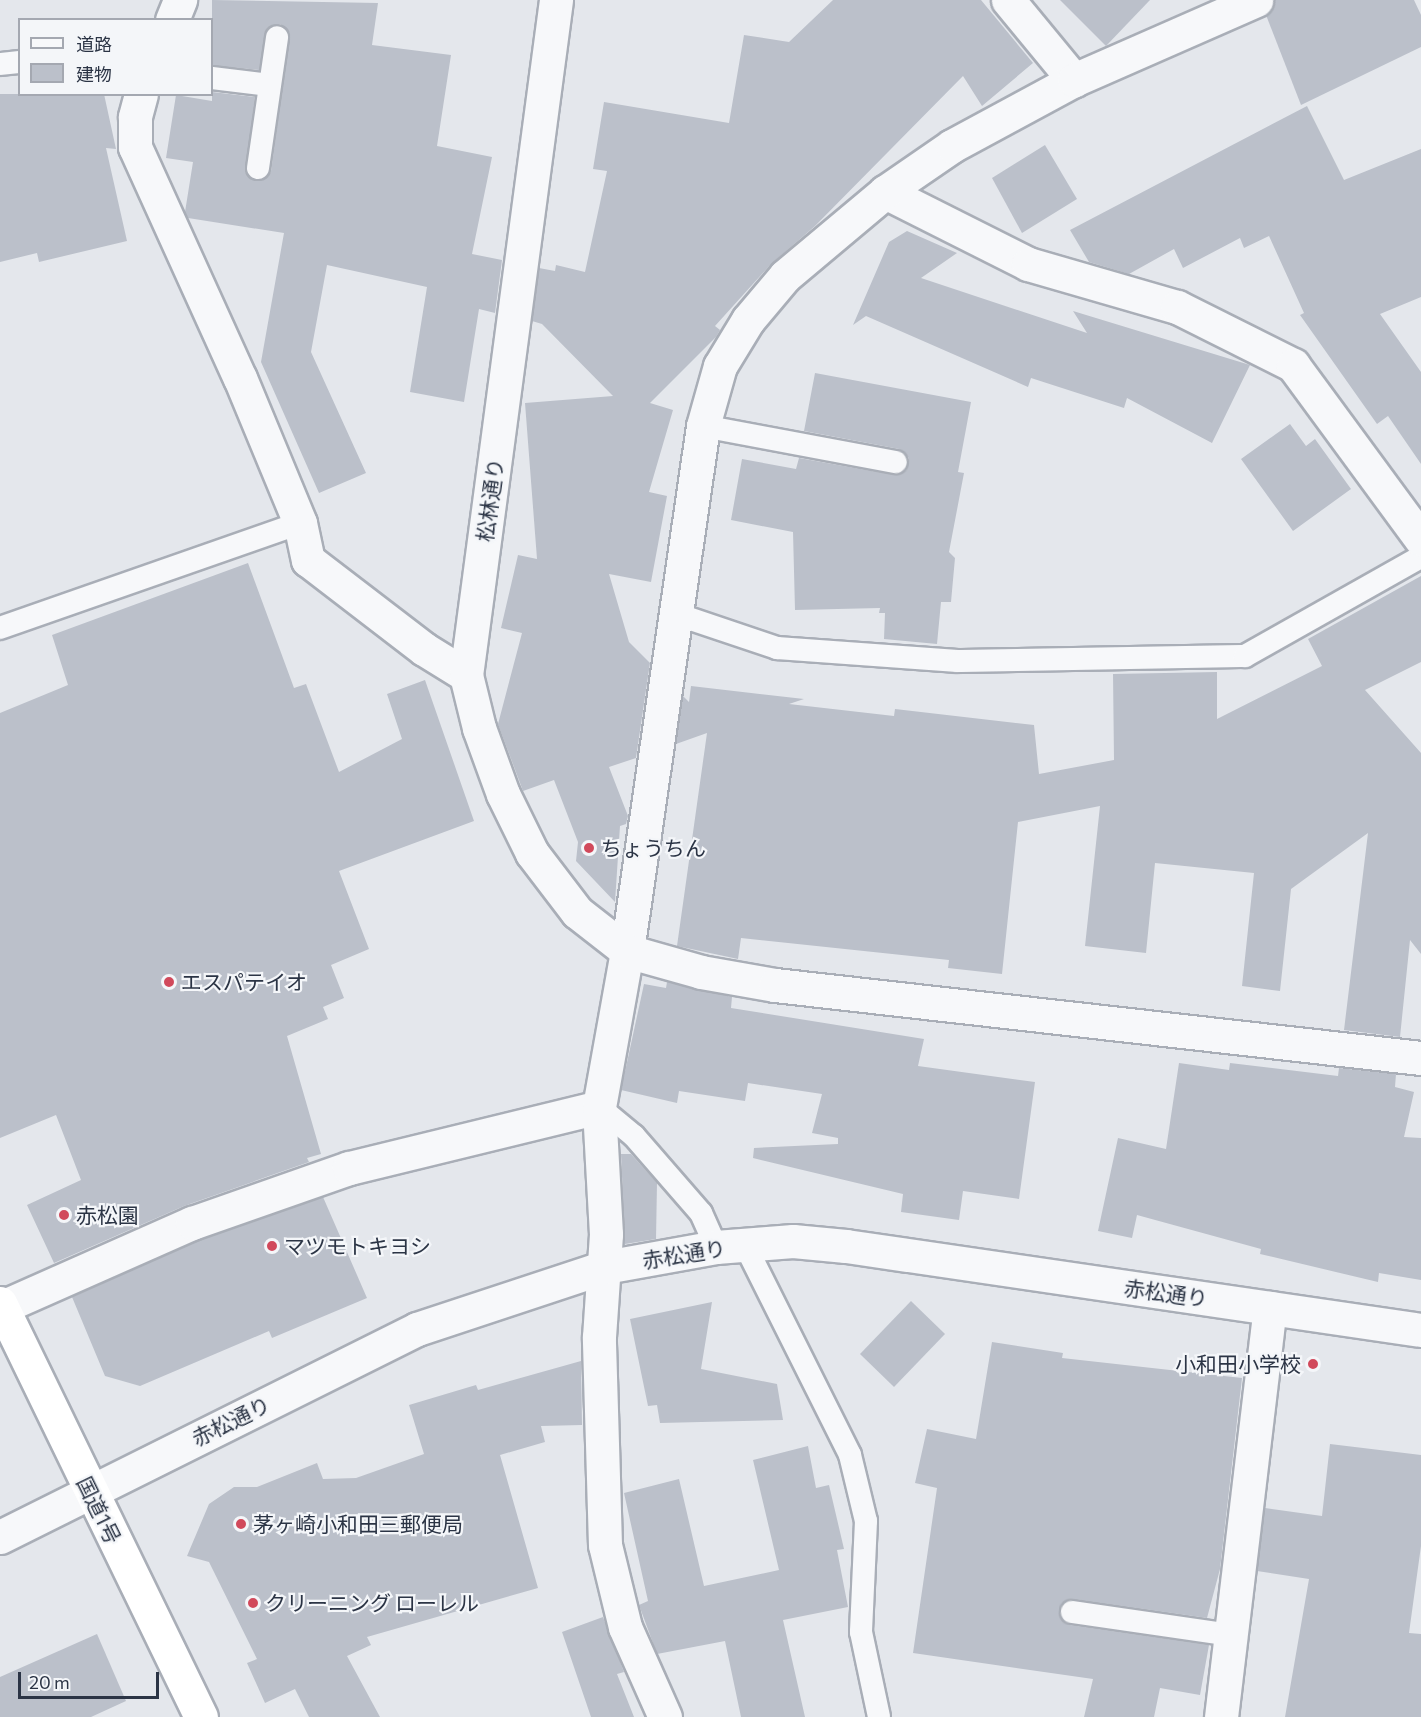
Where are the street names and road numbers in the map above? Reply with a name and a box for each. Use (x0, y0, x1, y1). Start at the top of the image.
street label: 松林通り (472, 457, 508, 543)
street label: 赤松通り (641, 1235, 727, 1273)
street label: 赤松通り (1123, 1275, 1209, 1311)
street label: 赤松通り (188, 1391, 274, 1451)
street label: 国道1号 (72, 1472, 126, 1548)

